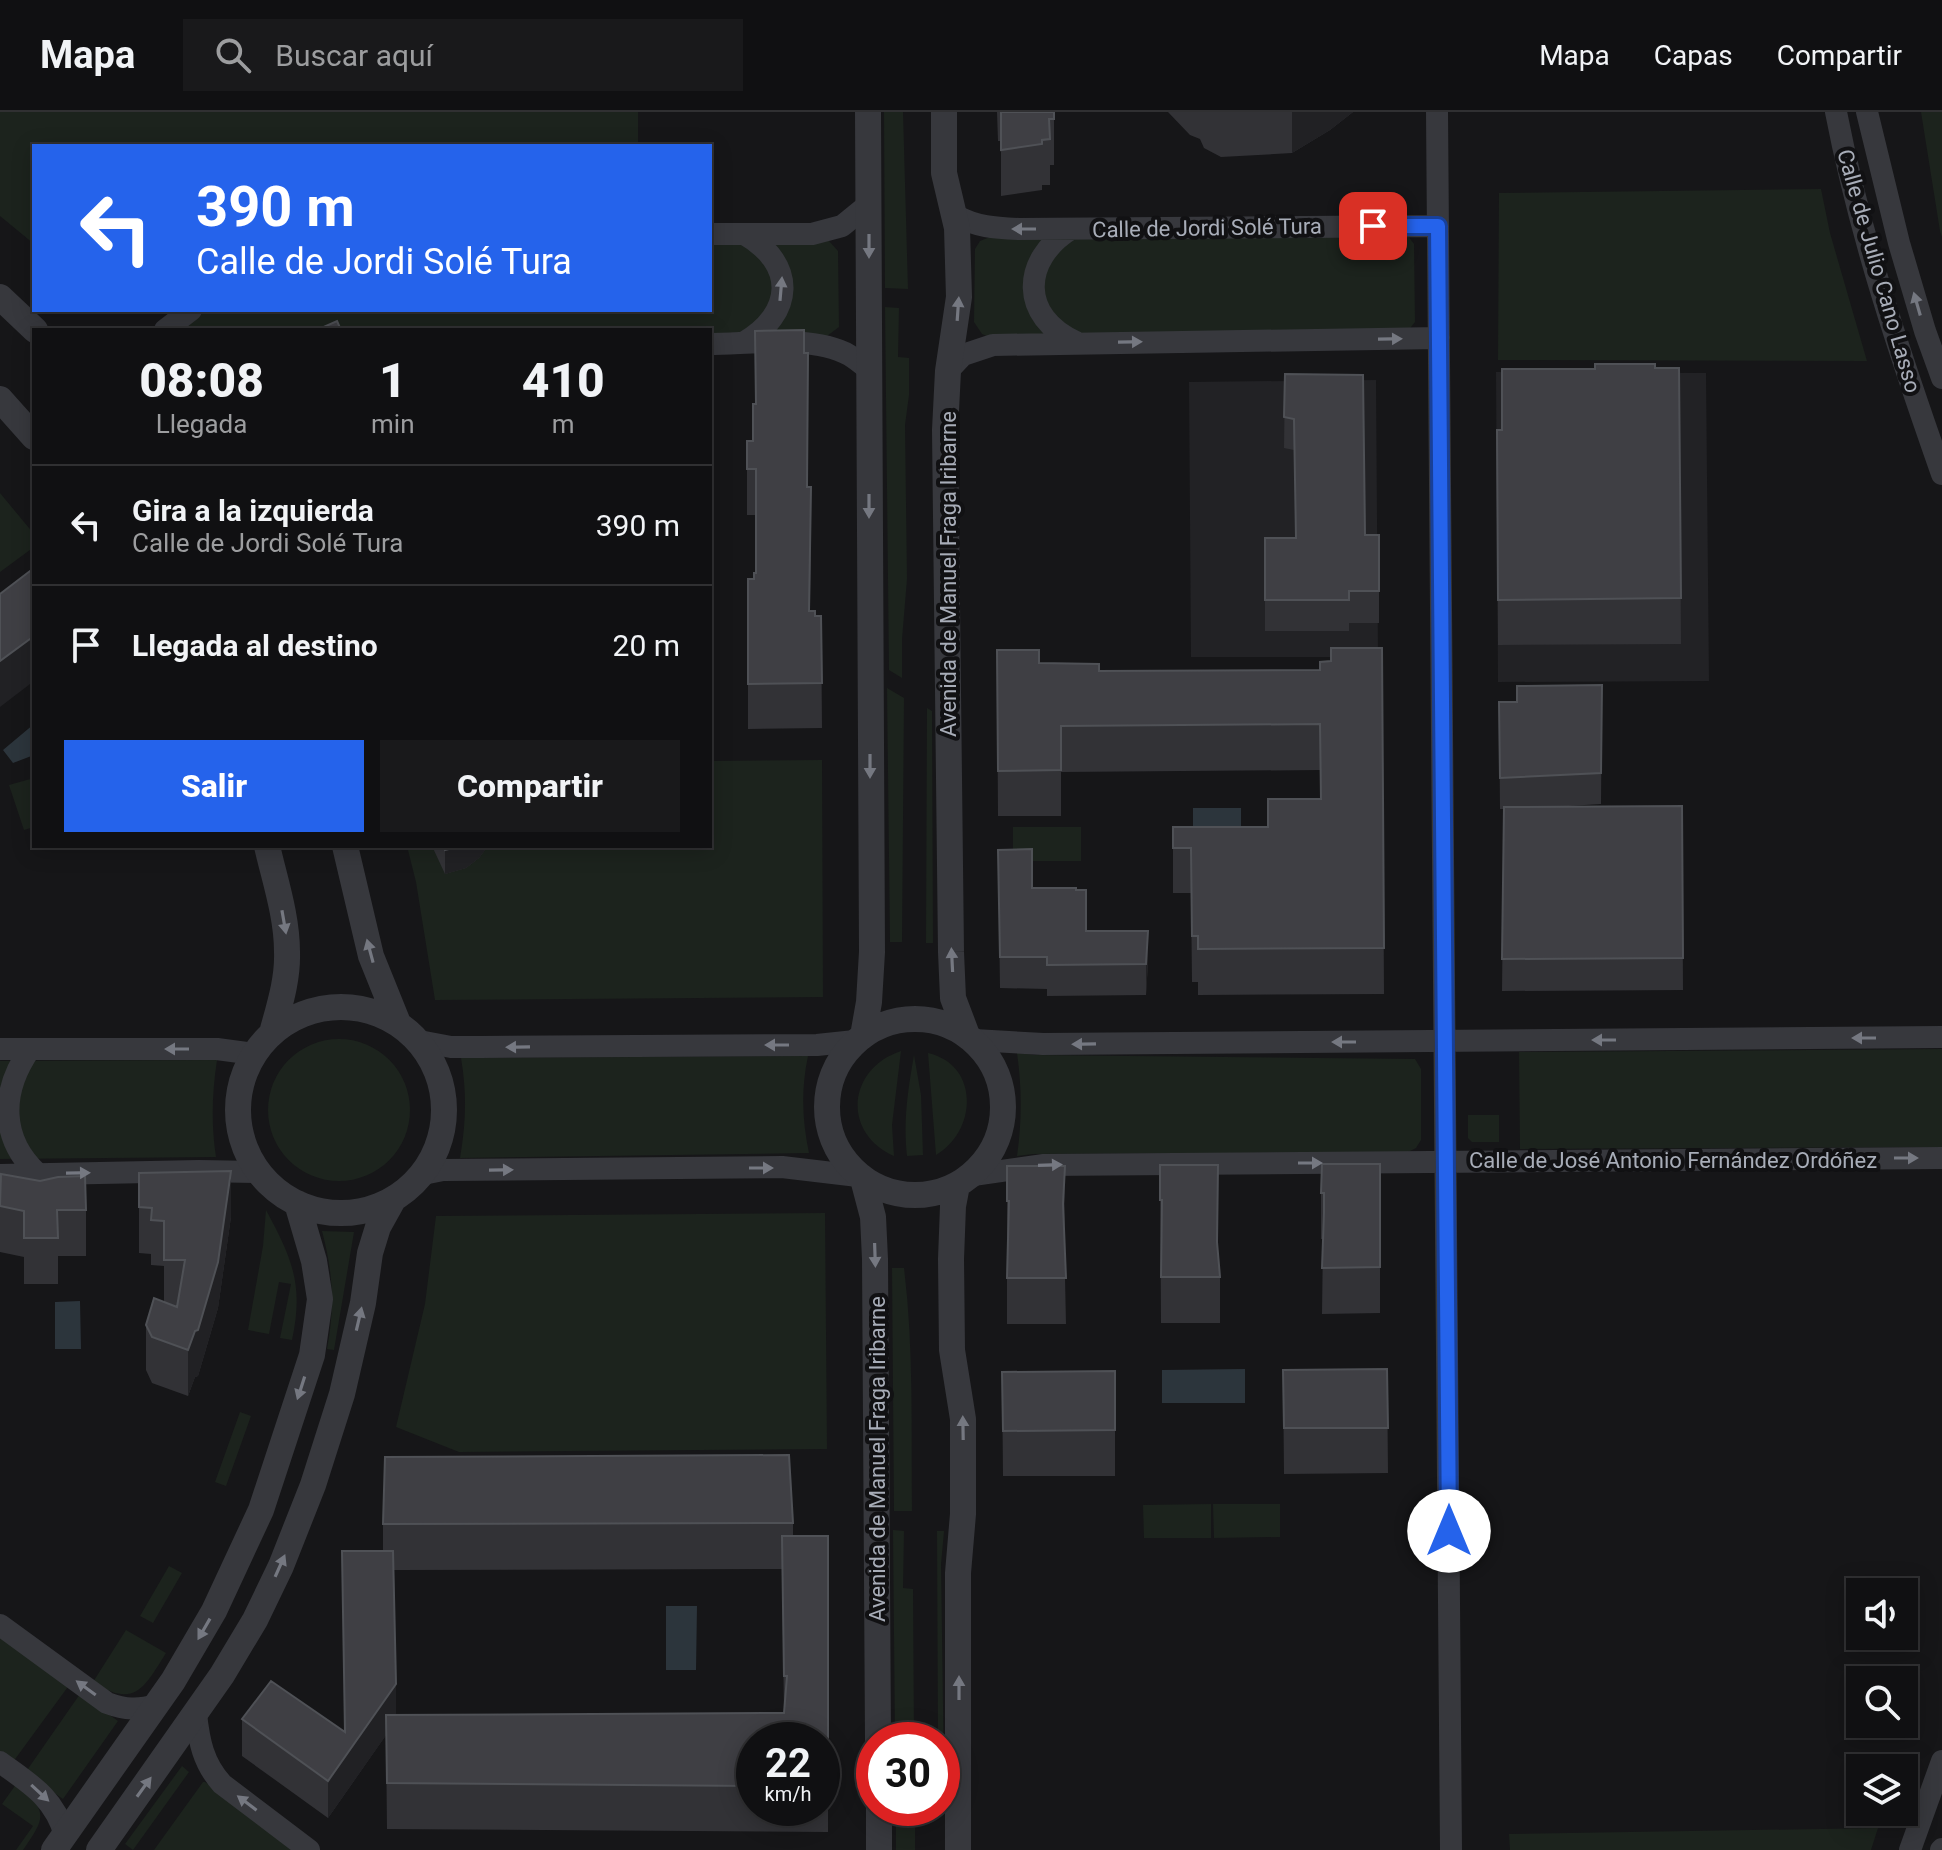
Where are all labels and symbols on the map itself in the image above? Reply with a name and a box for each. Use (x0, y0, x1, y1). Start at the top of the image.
street label: Calle de Julio Cano Lasso (1832, 146, 1926, 396)
pin (1339, 192, 1407, 260)
street label: Calle de Jordi Solé Tura (1092, 213, 1322, 243)
one-way arrow (1011, 223, 1036, 235)
one-way arrow (863, 234, 875, 259)
one-way arrow (775, 277, 788, 302)
one-way arrow (1910, 292, 1923, 316)
one-way arrow (952, 296, 965, 321)
one-way arrow (1378, 333, 1403, 345)
one-way arrow (1118, 336, 1143, 348)
street label: Avenida de Manuel Fraga Iribarne (936, 411, 961, 737)
one-way arrow (863, 494, 875, 519)
one-way arrow (864, 754, 876, 779)
one-way arrow (278, 910, 291, 935)
one-way arrow (364, 938, 376, 963)
one-way arrow (945, 947, 958, 972)
one-way arrow (1851, 1031, 1876, 1044)
one-way arrow (1591, 1034, 1616, 1046)
one-way arrow (1331, 1036, 1356, 1048)
one-way arrow (1071, 1037, 1096, 1050)
one-way arrow (764, 1039, 789, 1051)
one-way arrow (505, 1041, 530, 1053)
one-way arrow (164, 1043, 189, 1055)
street label: Calle de José Antonio Fernández Ordóñez (1469, 1148, 1877, 1173)
one-way arrow (1894, 1152, 1919, 1164)
one-way arrow (1298, 1157, 1323, 1169)
one-way arrow (1038, 1159, 1063, 1172)
one-way arrow (749, 1161, 774, 1174)
one-way arrow (489, 1164, 514, 1176)
one-way arrow (66, 1167, 91, 1179)
one-way arrow (868, 1243, 881, 1268)
street label: Avenida de Manuel Fraga Iribarne (865, 1296, 890, 1622)
one-way arrow (353, 1306, 366, 1331)
one-way arrow (294, 1376, 307, 1400)
one-way arrow (957, 1415, 969, 1440)
position arrow (1407, 1489, 1491, 1573)
one-way arrow (274, 1554, 287, 1578)
one-way arrow (197, 1617, 211, 1640)
one-way arrow (953, 1675, 965, 1700)
one-way arrow (75, 1681, 96, 1696)
speed limit sign: 30 (856, 1722, 960, 1826)
one-way arrow (136, 1776, 151, 1797)
one-way arrow (30, 1783, 49, 1801)
one-way arrow (237, 1795, 257, 1811)

